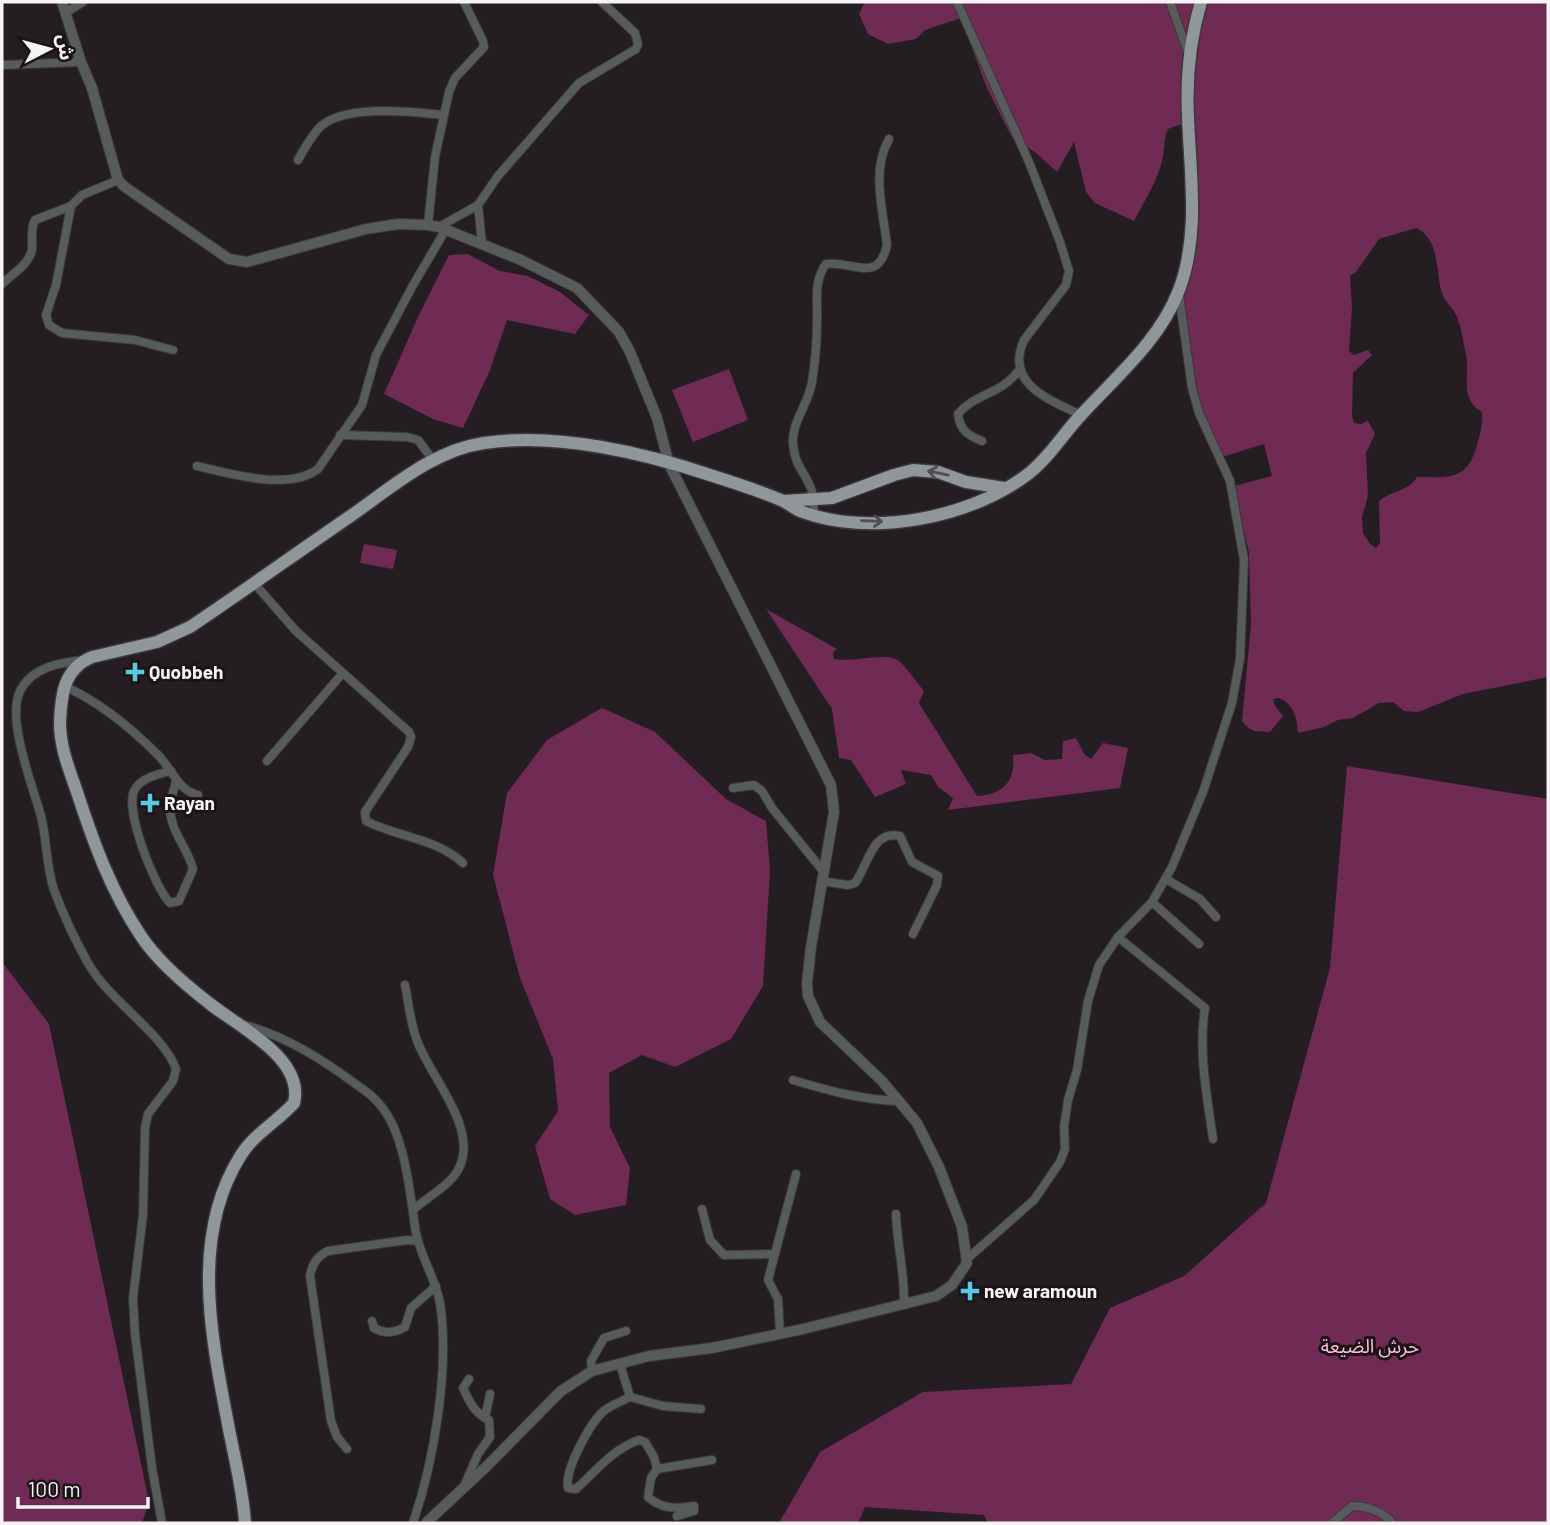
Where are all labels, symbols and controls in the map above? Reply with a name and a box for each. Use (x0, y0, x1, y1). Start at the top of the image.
north arrow (14, 14, 84, 84)
text: ش (54, 33, 79, 61)
one-way arrow (927, 466, 950, 480)
one-way arrow (860, 515, 883, 528)
place label: Quobbeh (149, 660, 223, 683)
marker: Quobbeh (127, 664, 143, 680)
place label: Rayan (164, 791, 215, 814)
marker: Rayan (142, 795, 158, 811)
place label: new aramoun (984, 1279, 1097, 1302)
marker: new aramoun (962, 1283, 978, 1299)
park label: حرش الضيعة (1321, 1334, 1419, 1358)
scale bar (18, 1466, 147, 1510)
text: 100 m (28, 1476, 81, 1501)

